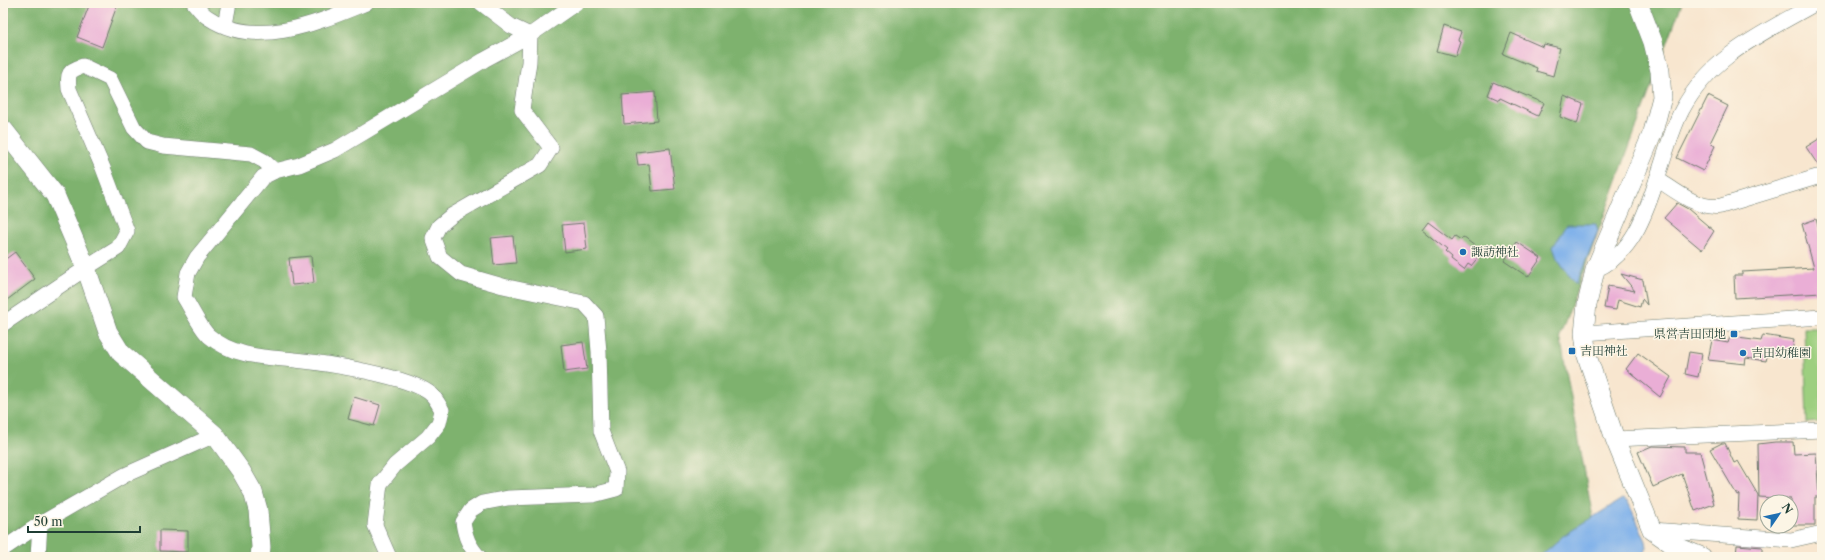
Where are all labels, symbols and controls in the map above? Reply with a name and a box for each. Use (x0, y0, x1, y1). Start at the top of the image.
place label: 諏訪神社 (1471, 244, 1519, 259)
marker: 諏訪神社 (1458, 247, 1468, 257)
place label: 県営吉田団地 (1654, 326, 1726, 341)
marker: 県営吉田団地 (1729, 329, 1739, 339)
place label: 吉田神社 (1580, 343, 1628, 358)
place label: 吉田幼稚園 (1751, 345, 1811, 360)
marker: 吉田神社 (1567, 346, 1577, 356)
marker: 吉田幼稚園 (1738, 348, 1748, 358)
north arrow (1759, 494, 1799, 534)
text: N (1779, 501, 1796, 517)
scale bar (28, 508, 140, 534)
text: 50 m (34, 514, 63, 529)

